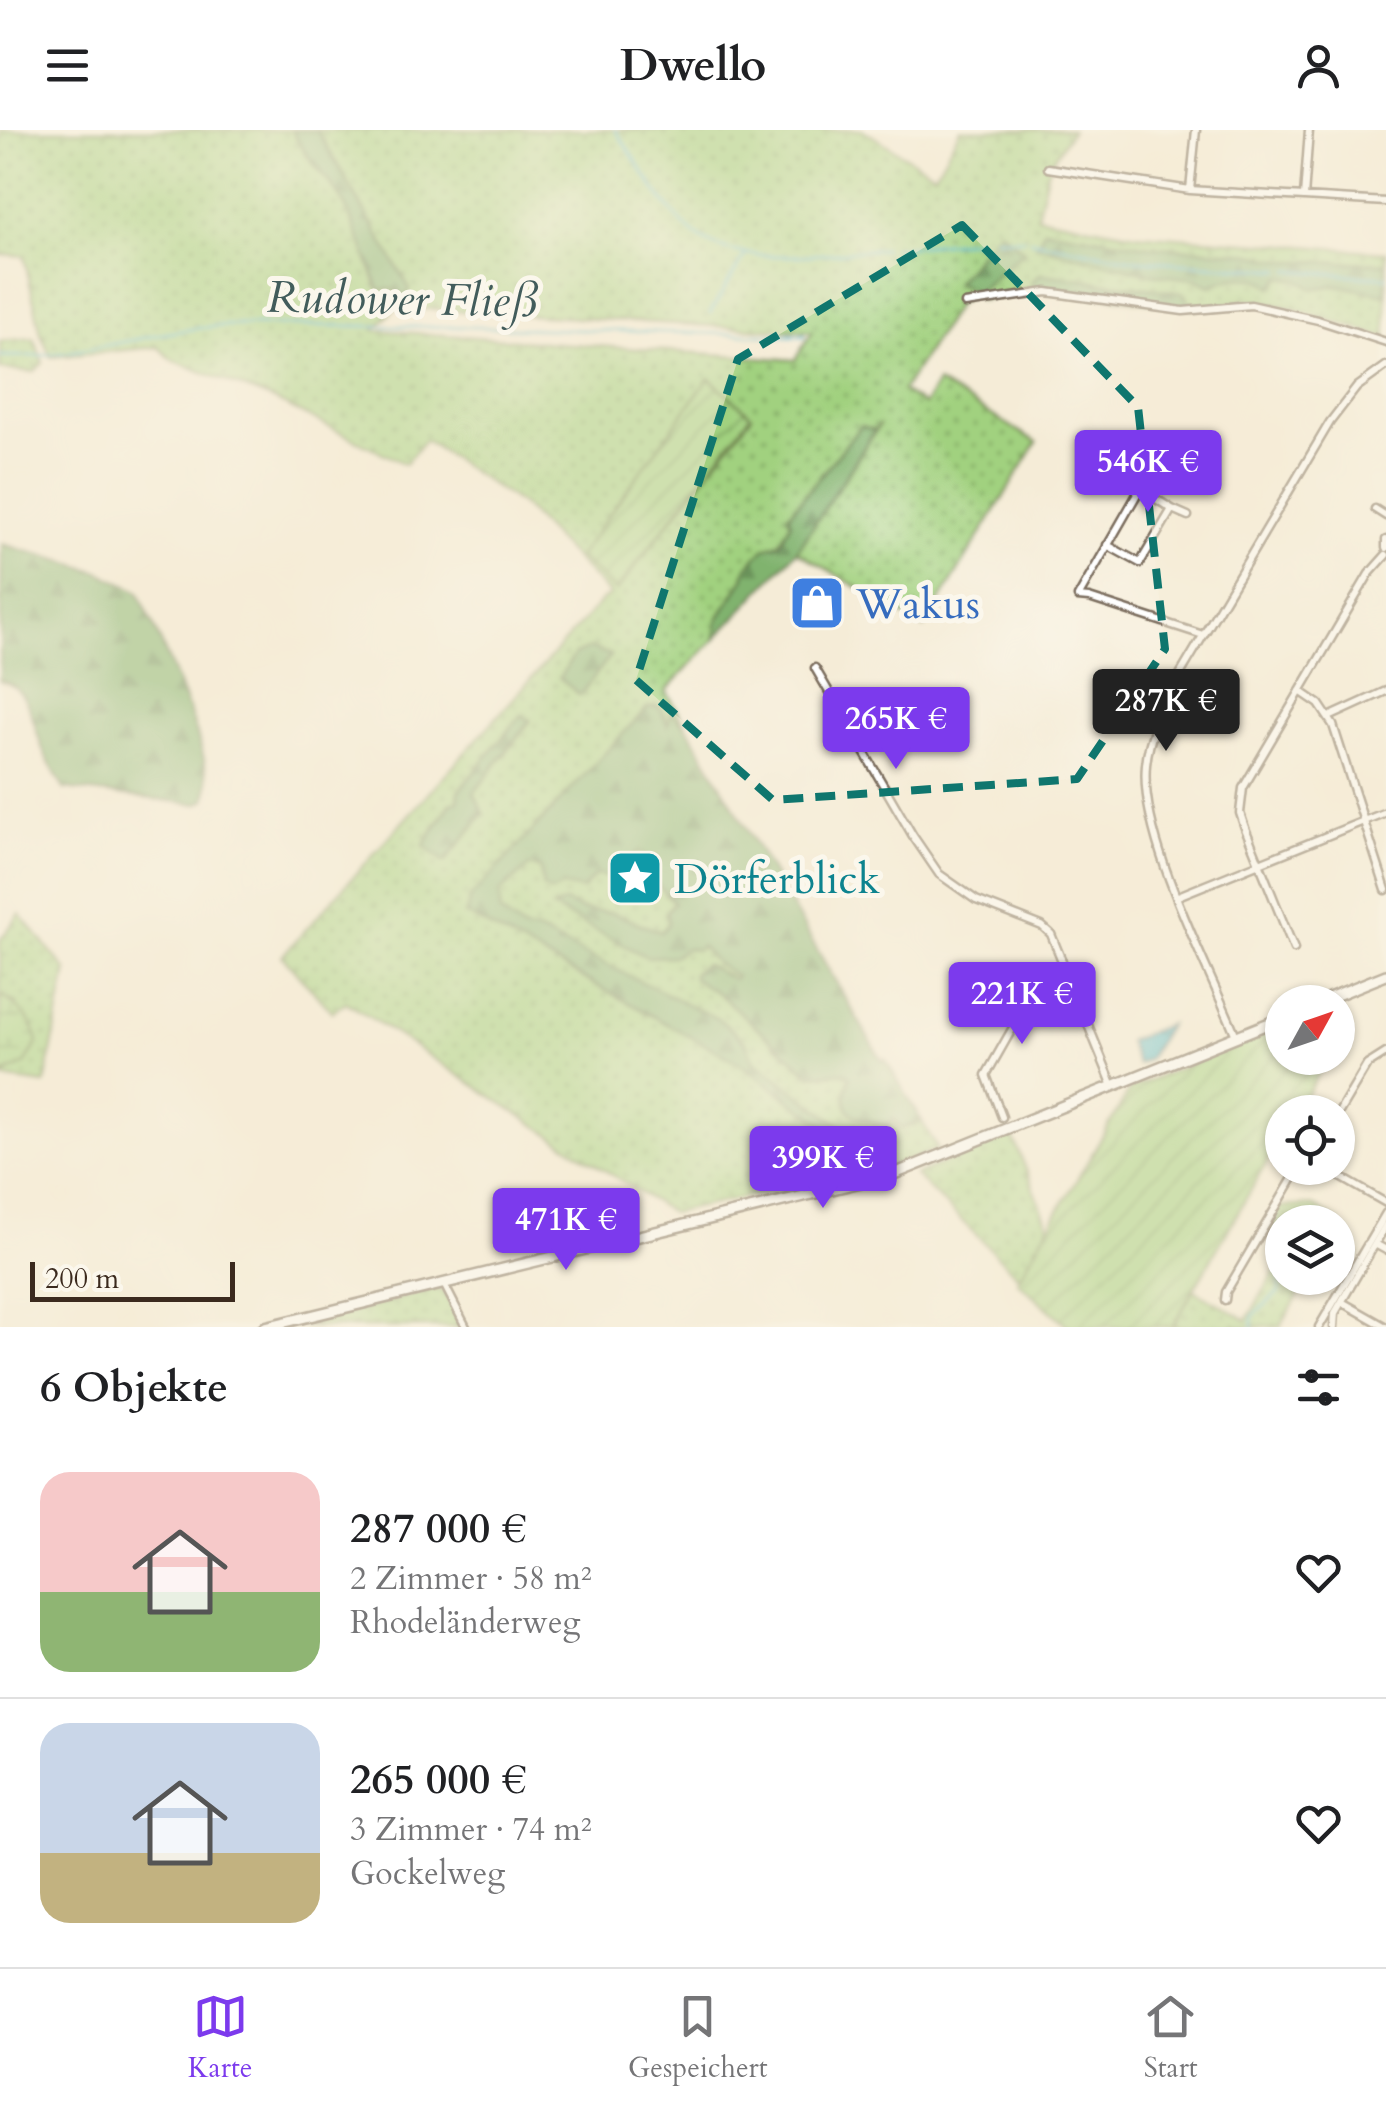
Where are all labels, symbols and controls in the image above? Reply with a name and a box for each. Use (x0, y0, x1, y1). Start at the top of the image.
text: Dwello (620, 35, 766, 96)
icon: menu (40, 38, 95, 93)
icon: person (1291, 38, 1346, 93)
water label: Rudower Fließ (266, 267, 539, 332)
pin: 546K € (1067, 430, 1229, 515)
text: 546K € (1097, 440, 1199, 484)
shop icon: Wakus (787, 573, 847, 633)
place label: Wakus (855, 576, 980, 633)
pin: 287K € (1085, 669, 1247, 754)
text: 287K € (1115, 679, 1217, 723)
pin: 265K € (815, 687, 977, 772)
text: 265K € (845, 697, 947, 741)
place icon: Dörferblick (605, 848, 665, 908)
place label: Dörferblick (674, 851, 881, 908)
pin: 221K € (941, 962, 1103, 1047)
text: 221K € (971, 972, 1073, 1016)
north arrow (1265, 985, 1355, 1075)
map controls (1265, 985, 1355, 1295)
button: locate (1265, 1095, 1355, 1185)
pin: 399K € (742, 1126, 904, 1211)
text: 399K € (772, 1136, 874, 1180)
pin: 471K € (485, 1188, 647, 1273)
text: 471K € (515, 1198, 617, 1242)
button: layers (1265, 1205, 1355, 1295)
scale bar (30, 1257, 235, 1302)
text: 200 m (45, 1260, 119, 1298)
text: 6 Objekte (40, 1359, 228, 1416)
icon: filters (1291, 1360, 1346, 1415)
text: 287 000 € (350, 1500, 527, 1557)
icon: home (120, 1512, 240, 1632)
icon: heart (1291, 1545, 1346, 1600)
text: 2 Zimmer · 58 m² (350, 1557, 592, 1601)
text: Rhodeländerweg (350, 1601, 580, 1645)
text: 265 000 € (350, 1751, 527, 1808)
icon: home (120, 1763, 240, 1883)
icon: heart (1291, 1796, 1346, 1851)
text: 3 Zimmer · 74 m² (350, 1808, 592, 1852)
text: Gockelweg (350, 1852, 505, 1896)
tab: Karte (188, 1989, 252, 2087)
tab: Gespeichert (628, 1989, 768, 2087)
tab: Start (1143, 1989, 1198, 2087)

